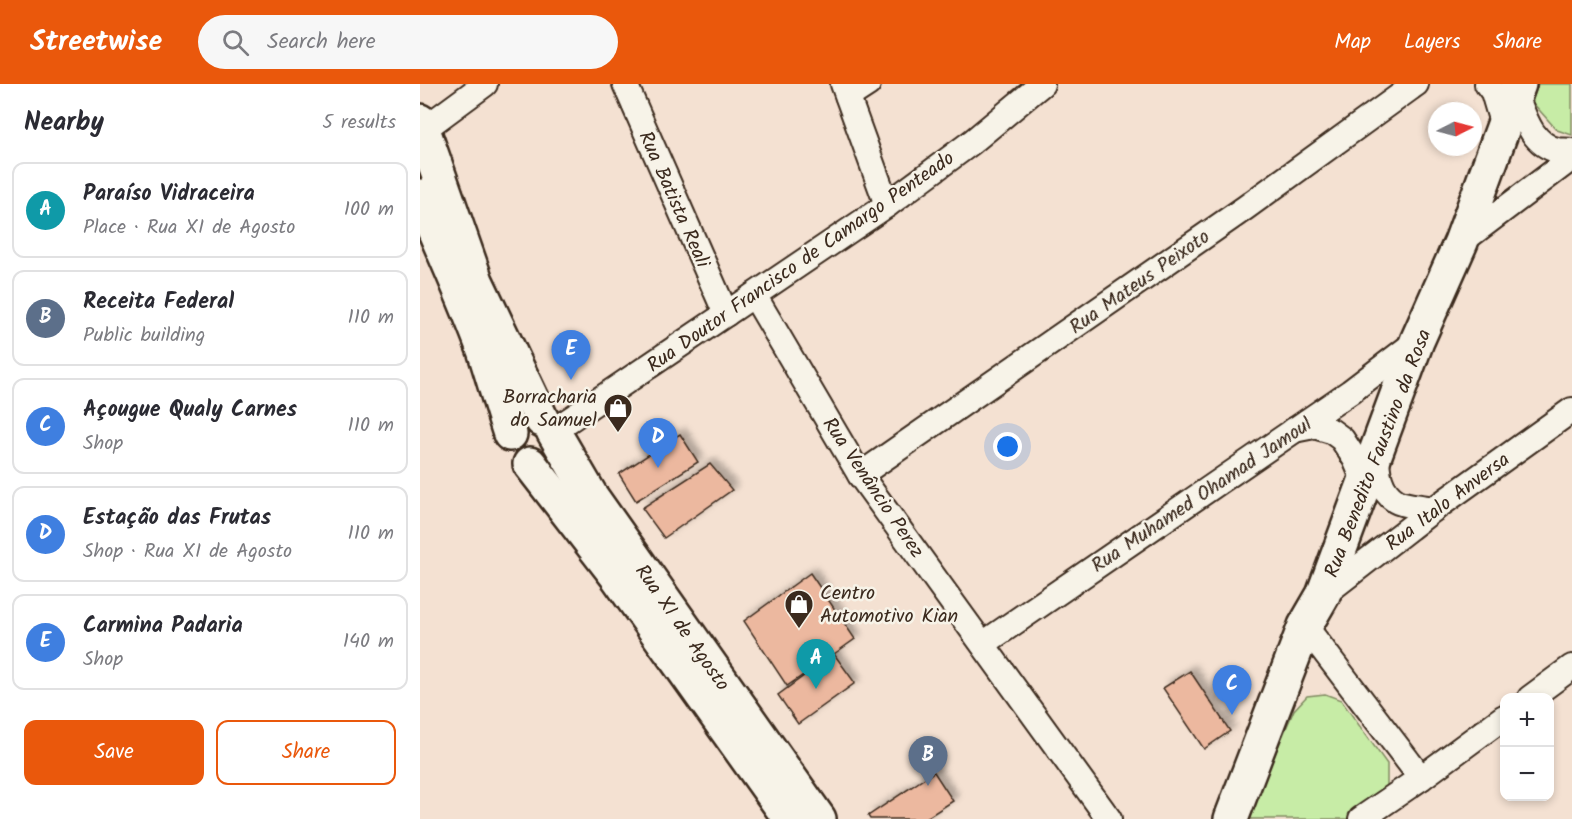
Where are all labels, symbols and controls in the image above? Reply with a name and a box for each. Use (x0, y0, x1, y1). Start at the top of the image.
search box (198, 15, 618, 69)
text: Streetwise (30, 20, 162, 65)
text: Search here (267, 25, 376, 60)
icon: search (219, 26, 252, 59)
text: Map (1334, 26, 1371, 59)
text: Layers (1404, 26, 1460, 59)
text: Share (1493, 26, 1542, 59)
text: Nearby (24, 102, 104, 144)
north arrow (1428, 102, 1482, 156)
text: 5 results (322, 107, 396, 139)
street label: Rua Batista Reali (629, 126, 718, 274)
street label: Rua Doutor Francisco de Camargo Penteado (641, 144, 962, 382)
text: Paraíso Vidraceira (83, 177, 255, 212)
text: A (39, 194, 52, 226)
text: 100 m (344, 194, 394, 226)
text: Place · Rua XI de Agosto (83, 212, 295, 244)
street label: Rua Mateus Peixoto (1063, 222, 1217, 343)
text: Receita Federal (83, 285, 234, 320)
text: B (39, 302, 52, 334)
text: 110 m (348, 302, 394, 334)
text: Public building (83, 320, 205, 352)
street label: Rua Benedito Faustino da Rosa (1317, 325, 1441, 583)
pin: E (552, 330, 590, 380)
place label: Borracharia do Samuel (503, 382, 597, 437)
shop icon: Borracharia do Samuel (602, 392, 634, 434)
text: Açougue Qualy Carnes (83, 393, 297, 428)
street label: Rua Muhamed Ohamad Jamoul (1085, 409, 1319, 582)
text: C (39, 410, 52, 442)
text: 110 m (348, 410, 394, 442)
street label: Rua Venâncio Perez (813, 411, 932, 565)
pin: D (638, 418, 678, 468)
text: Shop (83, 428, 123, 460)
your location (993, 432, 1022, 461)
street label: Rua Italo Anversa (1379, 445, 1517, 560)
text: Estação das Frutas (83, 501, 271, 536)
text: D (39, 518, 52, 550)
text: 110 m (348, 518, 394, 550)
text: Shop · Rua XI de Agosto (83, 536, 292, 568)
street label: Rua XI de Agosto (626, 558, 737, 698)
place label: Centro Automotivo Kian (820, 578, 958, 633)
shop icon: Centro Automotivo Kian (783, 588, 815, 630)
text: Carmina Padaria (83, 609, 243, 644)
text: E (40, 626, 51, 658)
text: 140 m (343, 626, 394, 658)
pin: A (796, 640, 836, 689)
text: Shop (83, 644, 123, 676)
pin: C (1212, 666, 1252, 715)
map controls (1500, 693, 1554, 801)
button: + (1500, 693, 1554, 747)
button: Save (24, 720, 204, 785)
button: Share (216, 720, 396, 785)
pin: B (908, 736, 948, 786)
button: − (1500, 747, 1554, 801)

